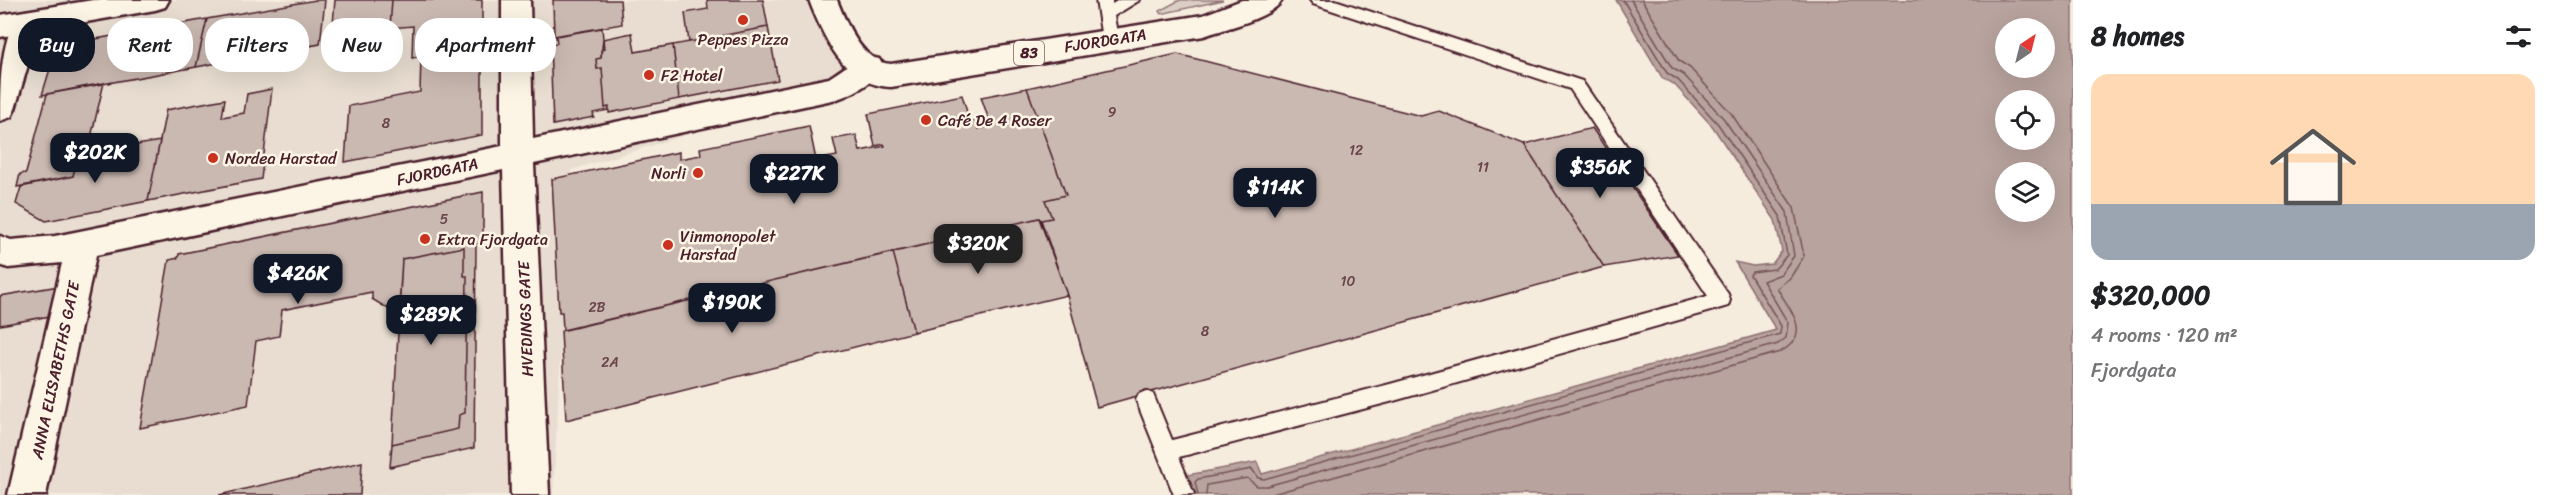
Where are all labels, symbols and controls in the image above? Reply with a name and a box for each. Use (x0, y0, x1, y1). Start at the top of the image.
marker: Peppes Pizza (736, 13, 750, 27)
text: 8 homes (2091, 13, 2184, 59)
chip: Buy (18, 18, 95, 72)
chip: Rent (107, 18, 193, 72)
chip: Filters (205, 18, 309, 72)
chip: New (321, 18, 403, 72)
chip: Apartment (415, 18, 556, 72)
north arrow (1995, 18, 2055, 78)
map controls (1995, 18, 2055, 222)
street label: FJORDGATA (1062, 20, 1148, 61)
icon: filters (2502, 20, 2535, 53)
place label: Peppes Pizza (697, 25, 789, 54)
road number: 83 (1014, 41, 1044, 65)
place label: F2 Hotel (661, 61, 723, 90)
marker: F2 Hotel (642, 68, 656, 82)
button: locate (1995, 90, 2055, 150)
house number: 9 (1108, 100, 1117, 125)
place label: Café De 4 Roser (938, 106, 1053, 135)
house number: 8 (382, 111, 391, 136)
marker: Café De 4 Roser (919, 113, 933, 127)
icon: home (2259, 113, 2367, 221)
pin: $202K (53, 133, 137, 184)
text: $202K (64, 135, 126, 170)
house number: 12 (1349, 138, 1363, 163)
place label: Nordea Harstad (225, 144, 338, 173)
pin: $356K (1558, 148, 1642, 199)
street label: FJORDGATA (394, 149, 480, 194)
text: $356K (1570, 150, 1630, 185)
marker: Nordea Harstad (206, 151, 220, 165)
pin: $227K (752, 154, 836, 205)
house number: 11 (1477, 155, 1489, 180)
text: $227K (764, 156, 824, 191)
place label: Norli (651, 159, 687, 188)
button: layers (1995, 162, 2055, 222)
marker: Norli (691, 166, 705, 180)
pin: $114K (1233, 168, 1317, 219)
text: $114K (1247, 170, 1303, 205)
house number: 5 (440, 207, 449, 232)
place label: Vinmonopolet Harstad (680, 222, 776, 269)
pin: $320K (936, 224, 1020, 275)
place label: Extra Fjordgata (437, 225, 548, 254)
text: $320K (948, 226, 1008, 261)
marker: Extra Fjordgata (418, 232, 432, 246)
marker: Vinmonopolet Harstad (661, 238, 675, 252)
pin: $426K (256, 254, 340, 305)
text: $426K (267, 256, 329, 291)
street label: HVEDINGS GATE (509, 260, 542, 377)
house number: 10 (1341, 269, 1356, 294)
text: $320,000 (2091, 272, 2211, 318)
street label: ANNA ELISABETHS GATE (22, 277, 89, 463)
pin: $190K (690, 283, 774, 334)
text: $190K (702, 285, 762, 320)
pin: $289K (389, 295, 473, 346)
house number: 2B (589, 295, 606, 320)
text: $289K (400, 297, 462, 332)
text: 4 rooms · 120 m² (2091, 318, 2238, 353)
house number: 8 (1201, 319, 1210, 344)
house number: 2A (601, 350, 619, 375)
text: Fjordgata (2091, 353, 2176, 388)

